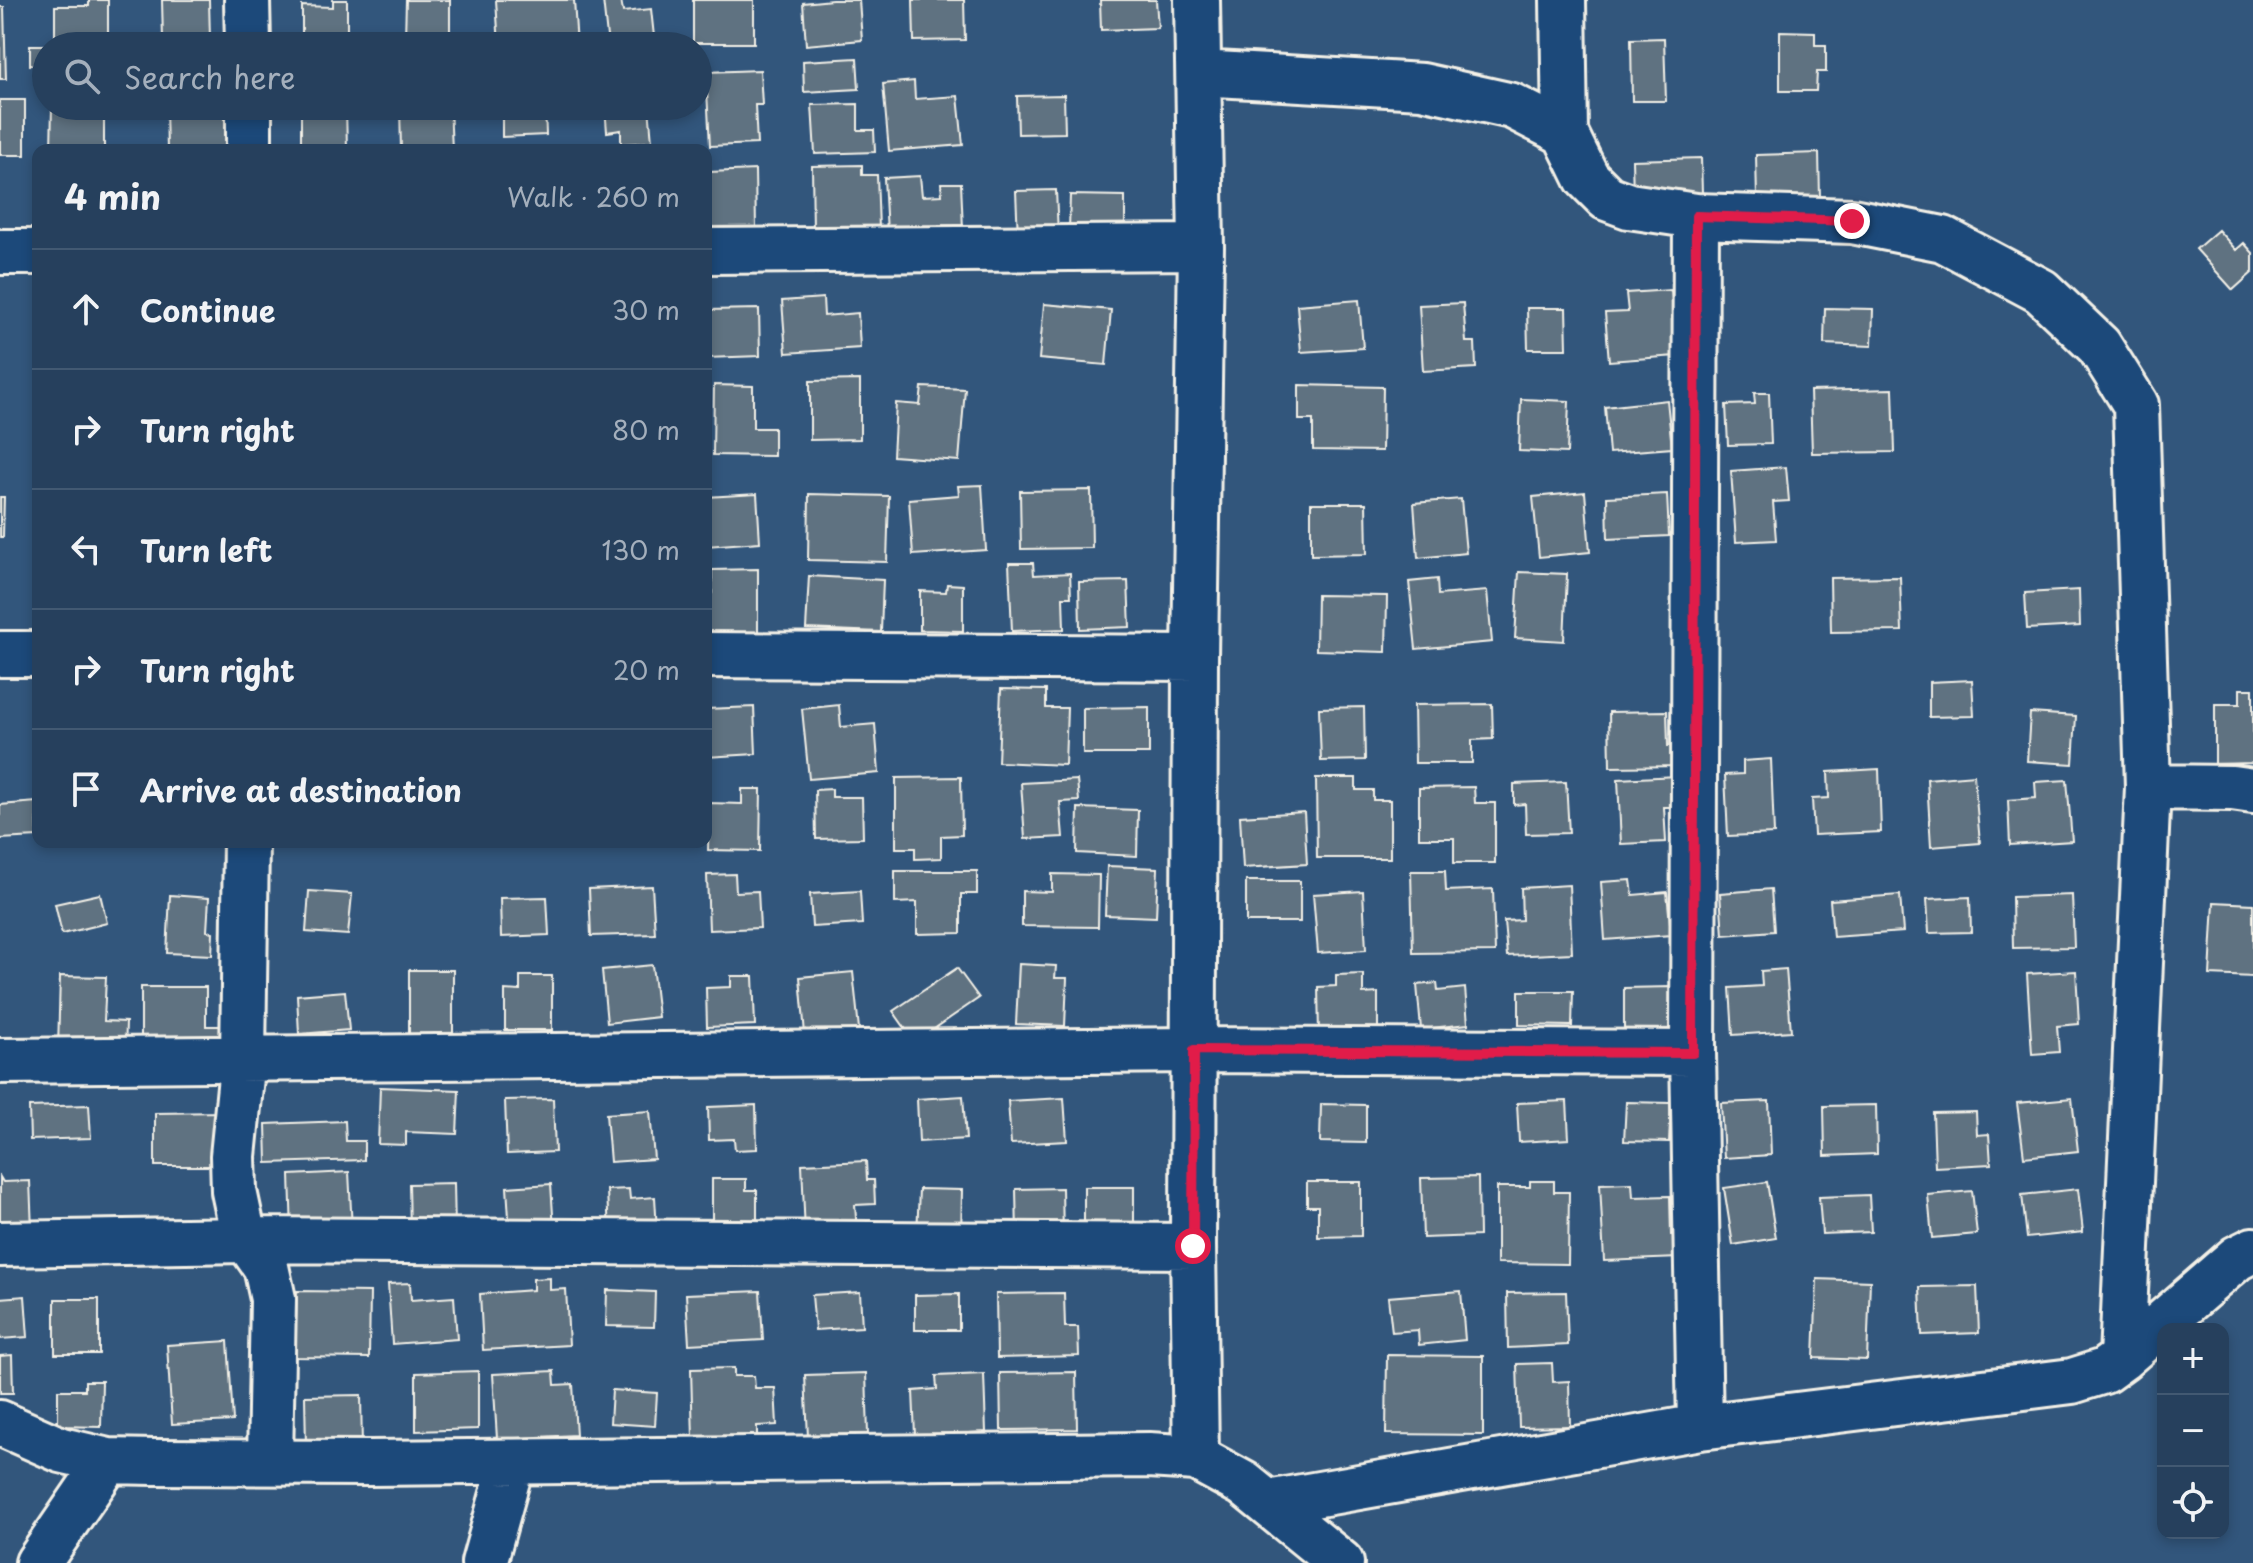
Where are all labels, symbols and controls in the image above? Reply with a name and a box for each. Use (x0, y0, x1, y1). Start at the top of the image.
search box (32, 32, 712, 120)
icon: search (60, 54, 104, 98)
text: Search here (124, 54, 296, 99)
text: 4 min (64, 170, 161, 222)
text: Walk · 260 m (507, 177, 680, 216)
route end (1834, 203, 1870, 239)
icon: ahead (64, 287, 108, 331)
text: Continue (140, 287, 275, 332)
text: 30 m (612, 290, 680, 329)
icon: right (64, 407, 108, 451)
text: Turn right (140, 407, 295, 452)
text: 80 m (612, 410, 680, 449)
icon: left (64, 527, 108, 571)
text: Turn left (140, 527, 272, 572)
text: 130 m (601, 530, 680, 569)
icon: right (64, 647, 108, 691)
text: Turn right (140, 647, 295, 692)
text: 20 m (613, 650, 680, 689)
icon: arrive (64, 767, 108, 811)
text: Arrive at destination (140, 767, 462, 812)
route start (1175, 1228, 1211, 1264)
map controls (2157, 1323, 2229, 1539)
button: + (2157, 1323, 2229, 1395)
button: − (2157, 1395, 2229, 1467)
button: locate (2157, 1467, 2229, 1539)

